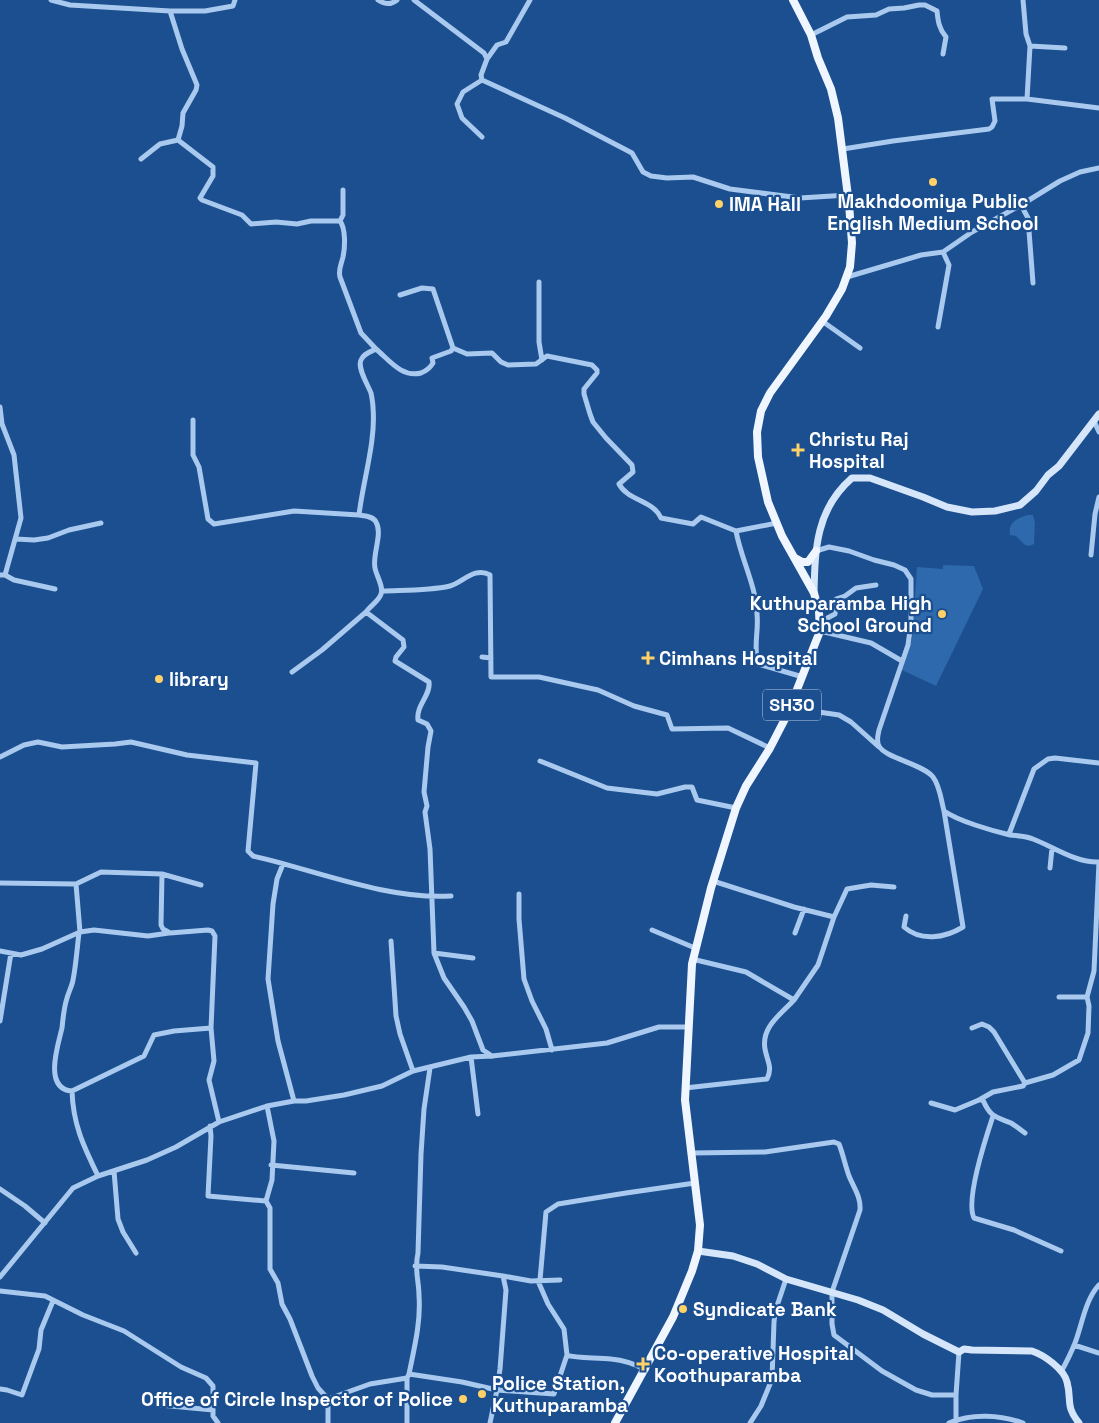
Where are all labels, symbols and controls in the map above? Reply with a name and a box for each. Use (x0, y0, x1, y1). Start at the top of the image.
marker: Makhdoomiya Public English Medium School (927, 176, 939, 188)
place label: Makhdoomiya Public English Medium School (827, 189, 1039, 236)
place label: IMA Hall (729, 192, 801, 217)
marker: IMA Hall (713, 198, 725, 210)
place label: Christu Raj Hospital (809, 427, 909, 474)
marker: Christu Raj Hospital (791, 443, 805, 457)
place label: Kuthuparamba High School Ground (750, 591, 932, 638)
marker: Kuthuparamba High School Ground (936, 608, 948, 620)
place label: Cimhans Hospital (659, 646, 818, 671)
marker: Cimhans Hospital (641, 651, 655, 665)
place label: library (169, 667, 229, 692)
marker: library (153, 673, 165, 685)
road number: SH30 (763, 690, 821, 720)
place label: Syndicate Bank (693, 1297, 837, 1322)
marker: Syndicate Bank (677, 1303, 689, 1315)
place label: Co-operative Hospital Koothuparamba (654, 1341, 854, 1388)
marker: Co-operative Hospital Koothuparamba (636, 1357, 650, 1371)
place label: Police Station, Kuthuparamba (492, 1371, 628, 1418)
place label: Office of Circle Inspector of Police (141, 1387, 453, 1412)
marker: Police Station, Kuthuparamba (476, 1388, 488, 1400)
marker: Office of Circle Inspector of Police (457, 1393, 469, 1405)

